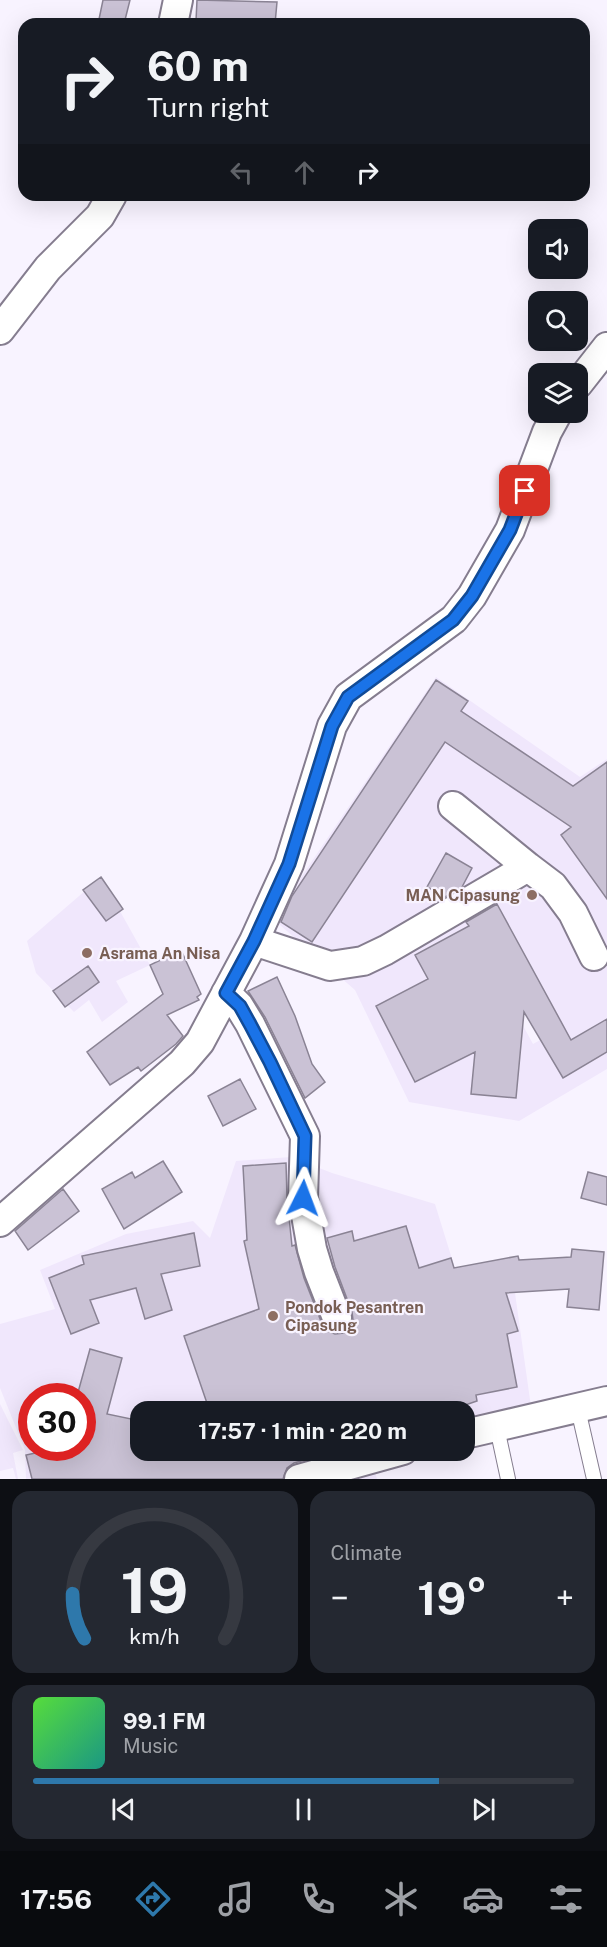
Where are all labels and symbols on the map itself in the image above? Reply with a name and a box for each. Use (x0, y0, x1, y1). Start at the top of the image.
pin (499, 465, 550, 516)
place label: MAN Cipasung (406, 886, 520, 905)
marker: MAN Cipasung (525, 888, 539, 902)
place label: Asrama An Nisa (99, 944, 220, 963)
marker: Asrama An Nisa (80, 946, 94, 960)
position arrow (271, 1166, 335, 1230)
place label: Pondok Pesantren Cipasung (285, 1298, 424, 1335)
marker: Pondok Pesantren Cipasung (266, 1309, 280, 1323)
speed limit sign: 30 (18, 1383, 96, 1461)

